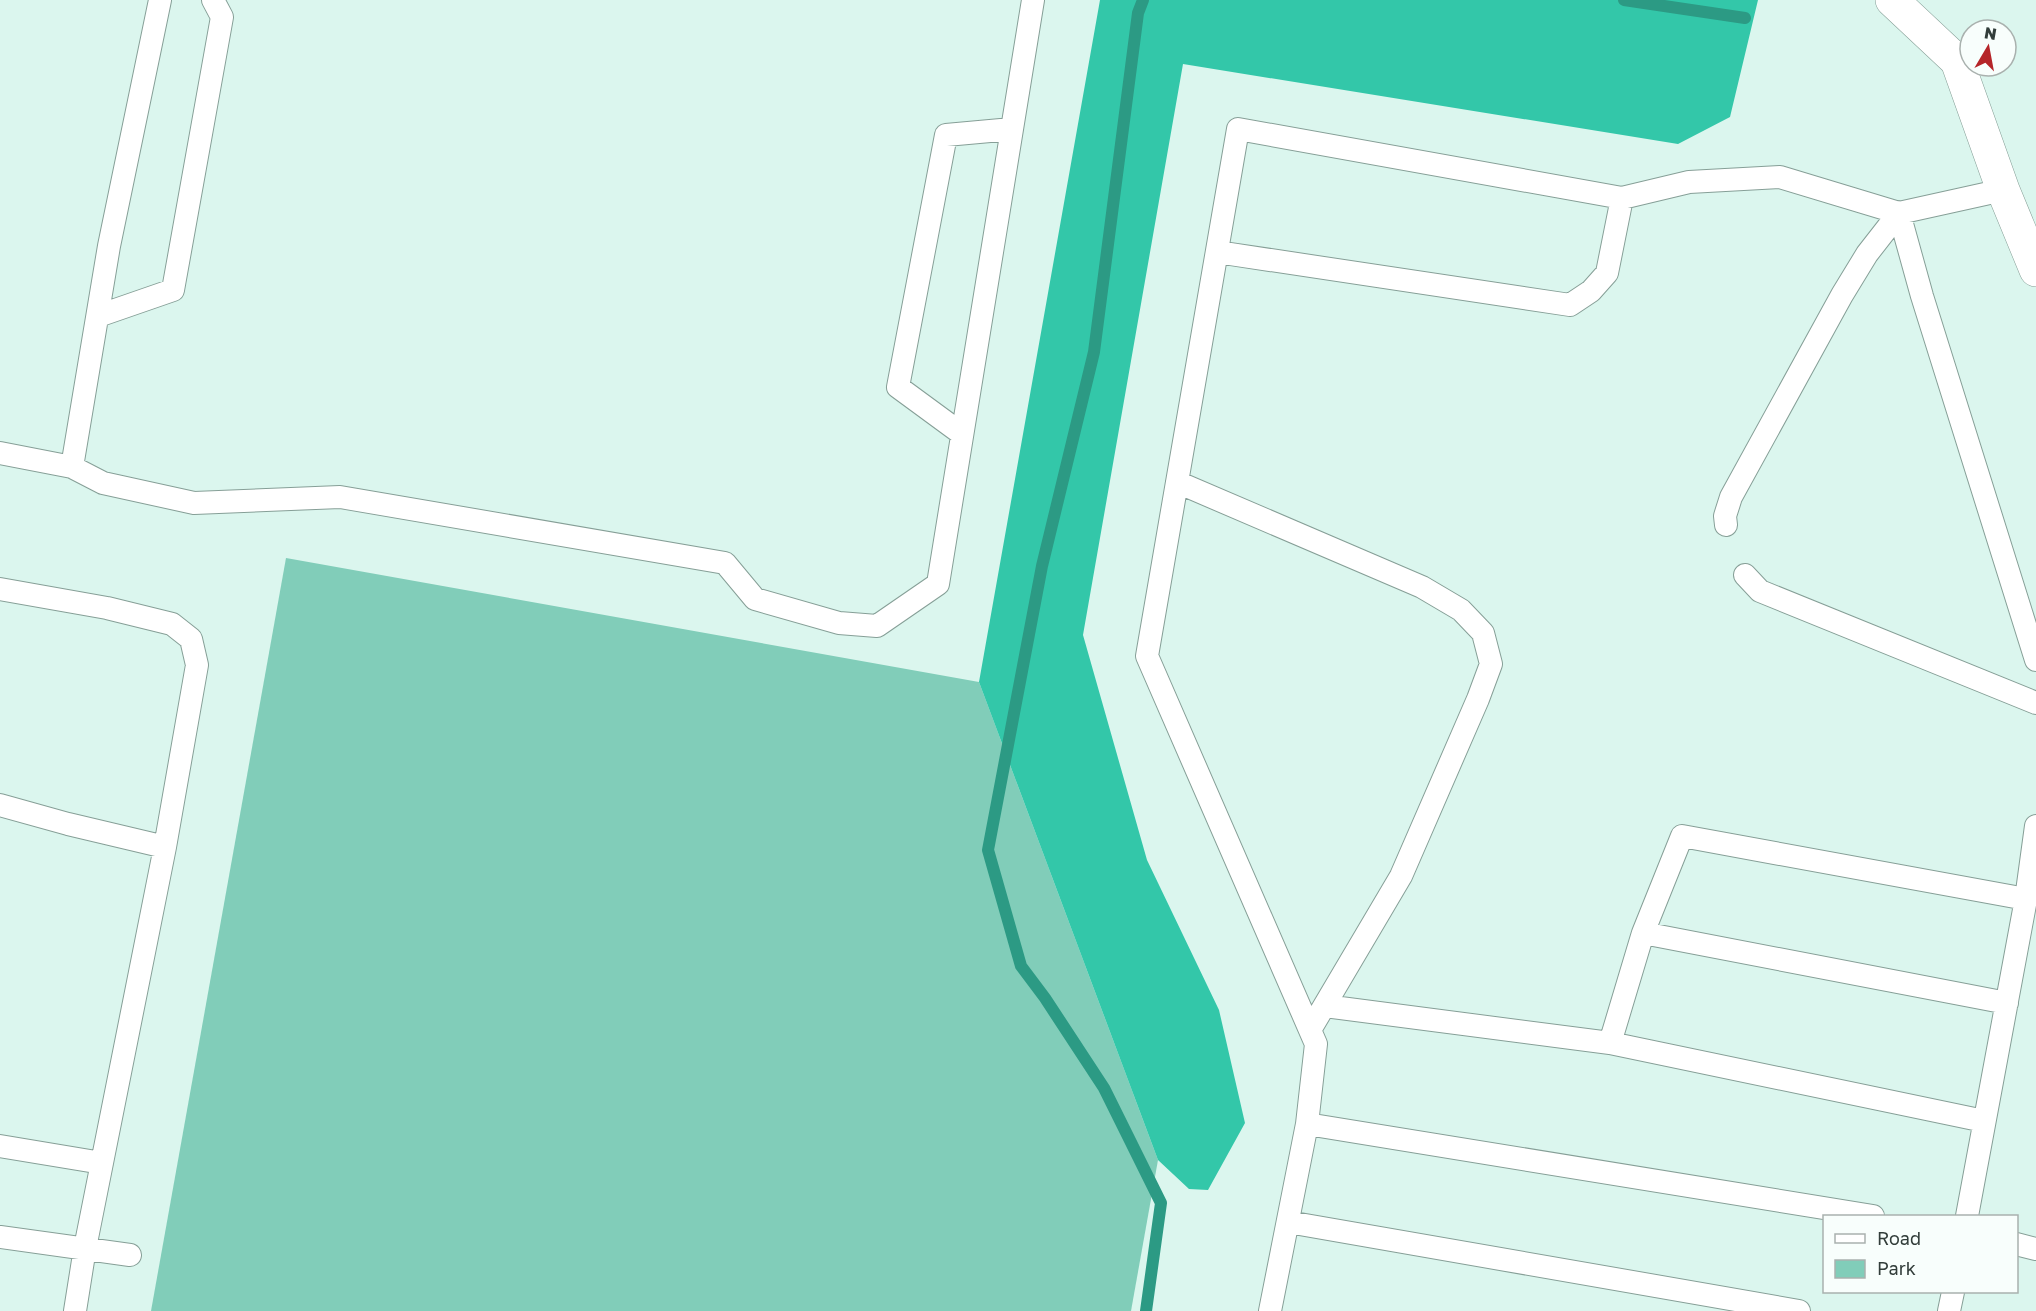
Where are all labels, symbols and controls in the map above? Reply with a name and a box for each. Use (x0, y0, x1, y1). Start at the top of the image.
north arrow (1958, 18, 2018, 78)
text: N (1983, 22, 1998, 44)
legend (1823, 1215, 2018, 1293)
text: Road (1877, 1227, 1921, 1249)
text: Park (1877, 1257, 1916, 1279)

